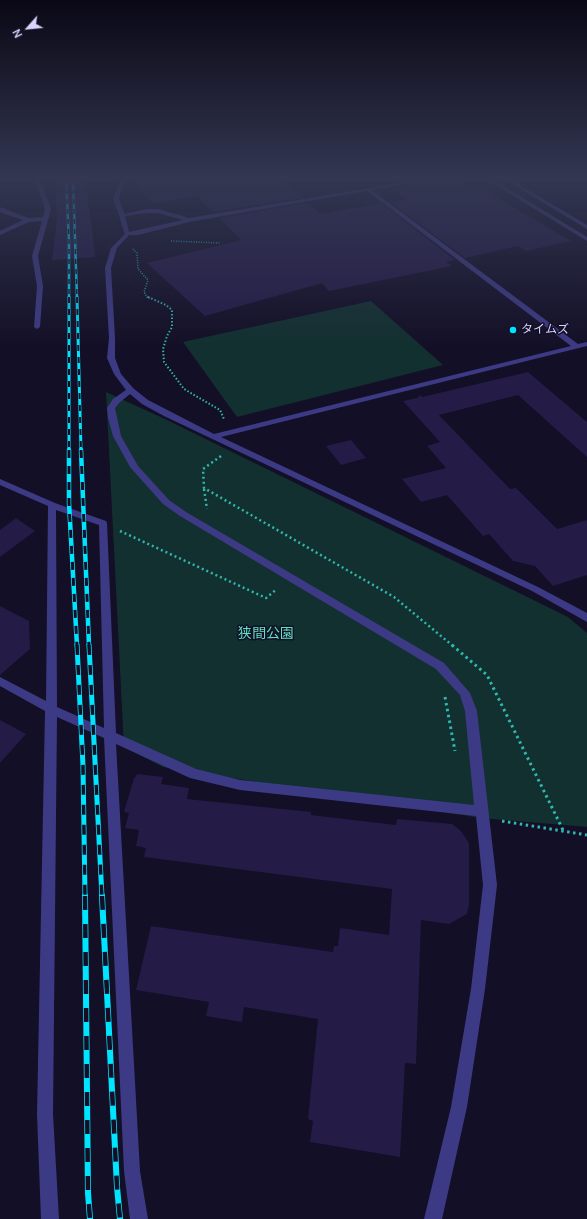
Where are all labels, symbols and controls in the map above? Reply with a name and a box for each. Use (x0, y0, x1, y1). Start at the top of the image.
north arrow (8, 8, 48, 48)
text: N (8, 27, 25, 41)
place label: タイムズ (521, 323, 569, 337)
marker: タイムズ (508, 325, 518, 335)
park label: 狭間公園 (238, 626, 294, 642)

